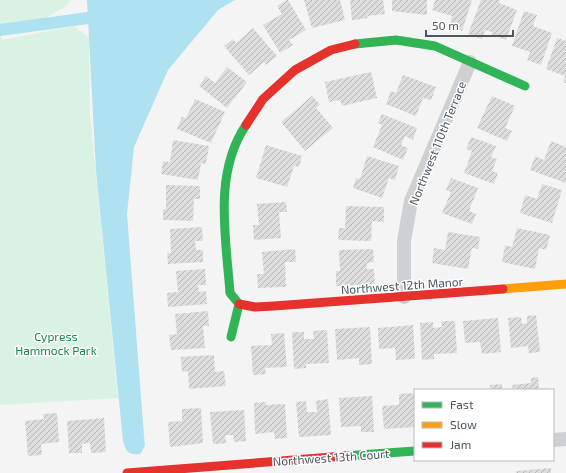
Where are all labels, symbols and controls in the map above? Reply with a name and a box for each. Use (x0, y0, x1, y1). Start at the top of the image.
scale bar (426, 12, 513, 38)
text: 50 m (432, 18, 459, 32)
street label: Northwest 110th Terrace (406, 79, 468, 207)
street label: Northwest 12th Manor (340, 274, 464, 296)
park label: Cypress Hammock Park (15, 329, 97, 357)
legend (414, 389, 554, 461)
text: Fast (450, 397, 474, 411)
text: Slow (450, 417, 477, 431)
text: Jam (450, 437, 471, 451)
street label: Northwest 13th Court (272, 446, 390, 468)

